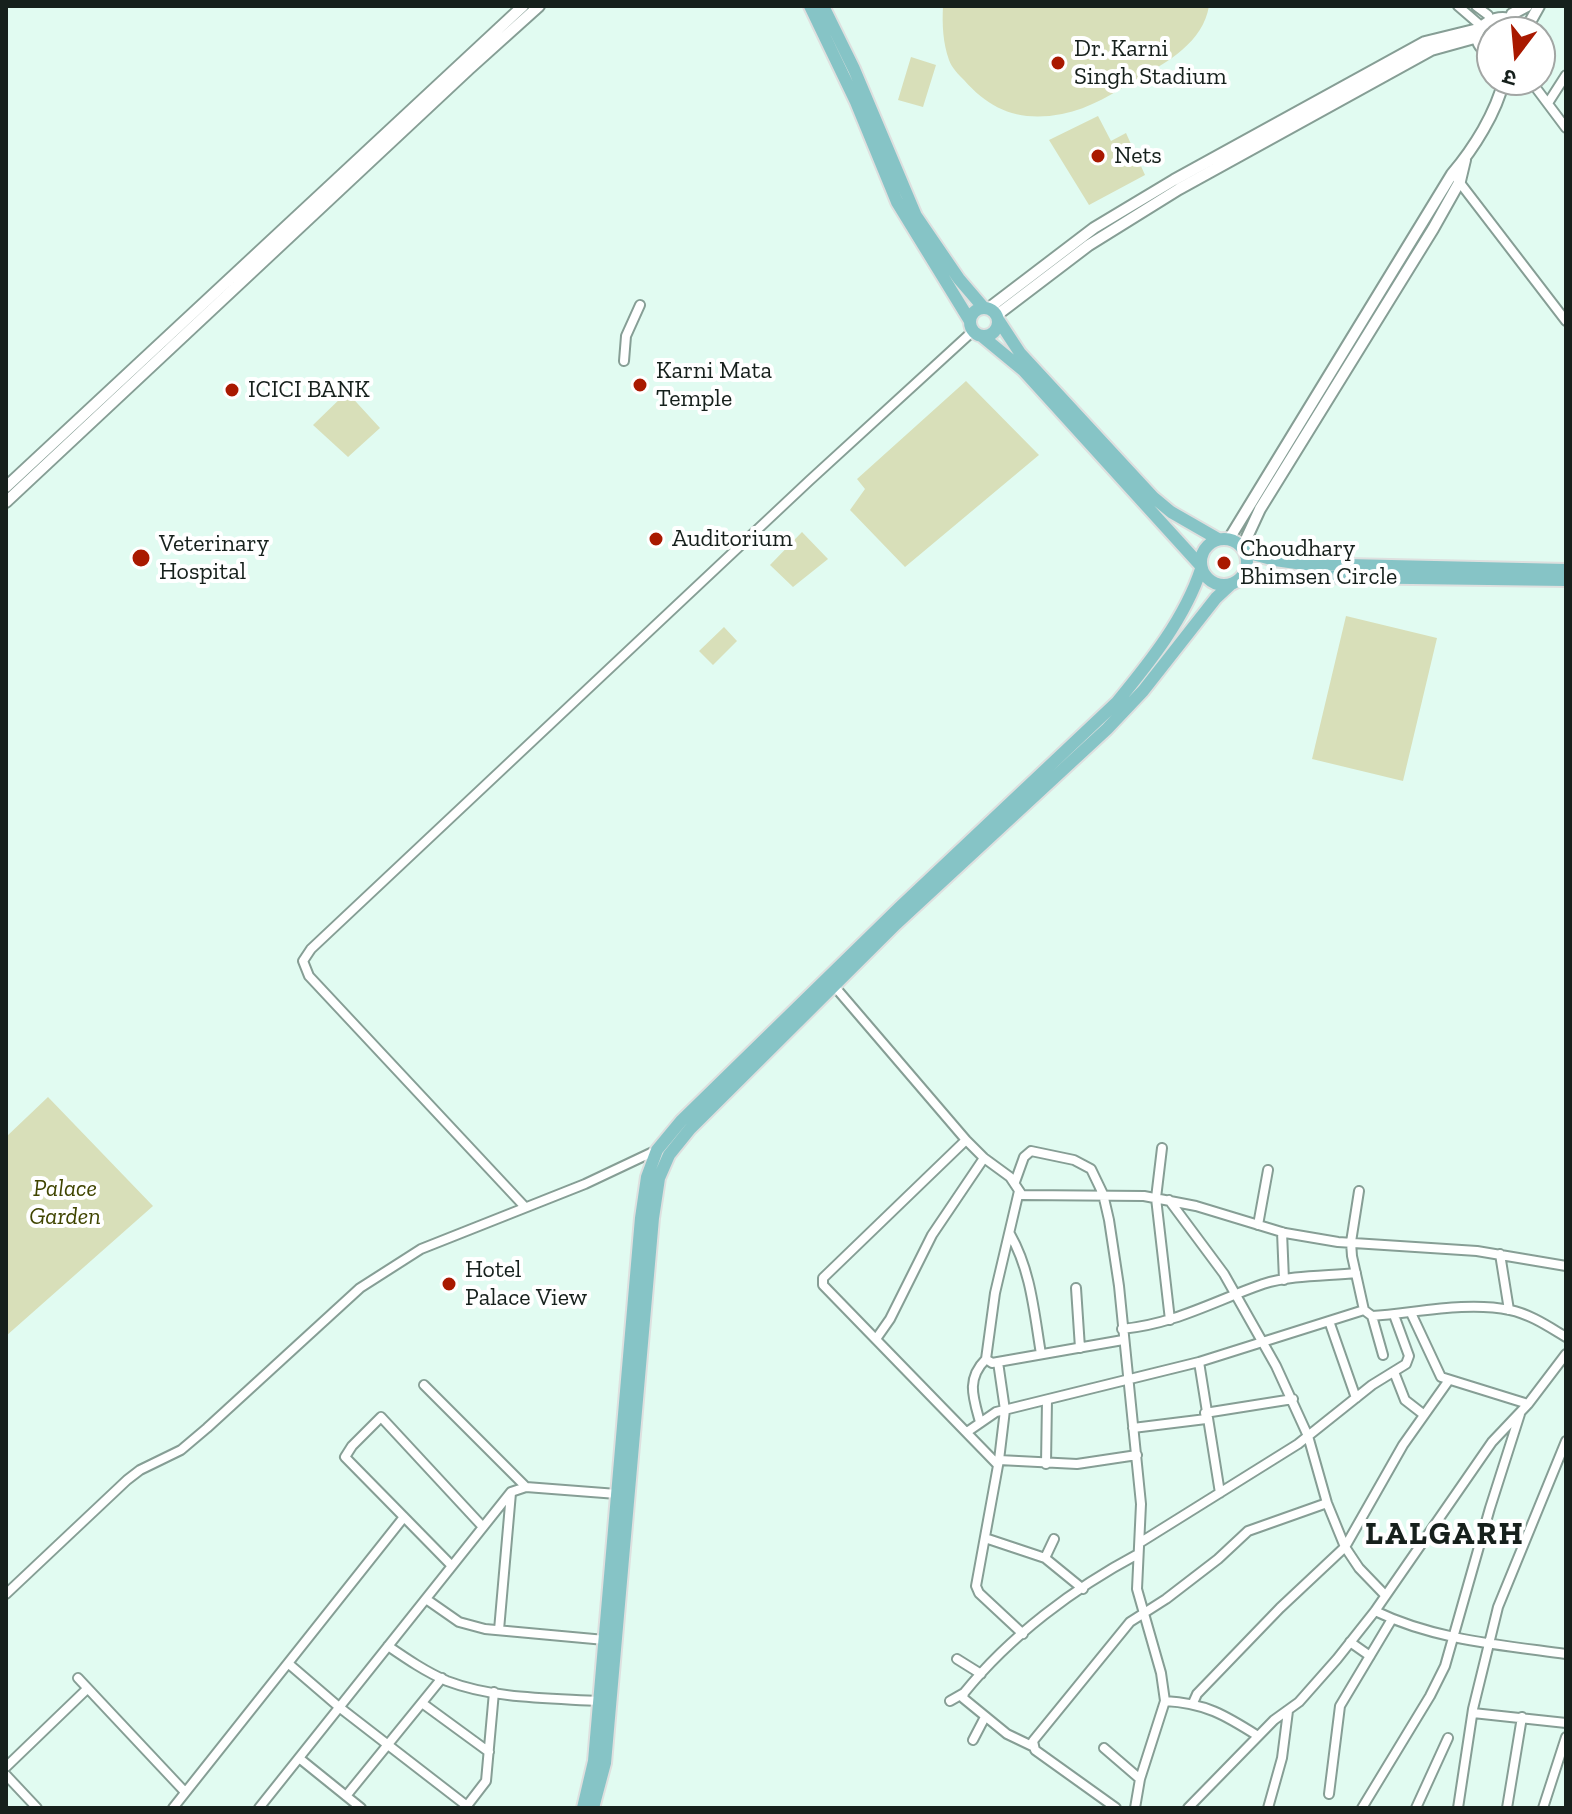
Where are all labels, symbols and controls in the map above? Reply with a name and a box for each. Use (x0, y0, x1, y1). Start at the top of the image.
north arrow (1476, 16, 1556, 96)
place label: Dr. Karni Singh Stadium (1074, 35, 1227, 91)
marker: Dr. Karni Singh Stadium (1049, 54, 1067, 72)
text: उ (1500, 63, 1520, 92)
place label: Nets (1114, 142, 1162, 170)
marker: Nets (1089, 147, 1107, 165)
place label: Karni Mata Temple (656, 357, 772, 413)
place label: ICICI BANK (248, 376, 370, 404)
marker: Karni Mata Temple (631, 376, 649, 394)
marker: ICICI BANK (223, 381, 241, 399)
place label: Auditorium (672, 525, 793, 553)
place label: Veterinary Hospital (159, 530, 269, 586)
marker: Auditorium (647, 530, 665, 548)
place label: Choudhary Bhimsen Circle (1240, 535, 1397, 591)
marker: Veterinary Hospital (130, 547, 152, 569)
marker: Choudhary Bhimsen Circle (1215, 554, 1233, 572)
park label: Palace Garden (29, 1175, 101, 1231)
place label: Hotel Palace View (465, 1256, 587, 1312)
marker: Hotel Palace View (440, 1275, 458, 1293)
district label: LALGARH (1365, 1516, 1525, 1554)

